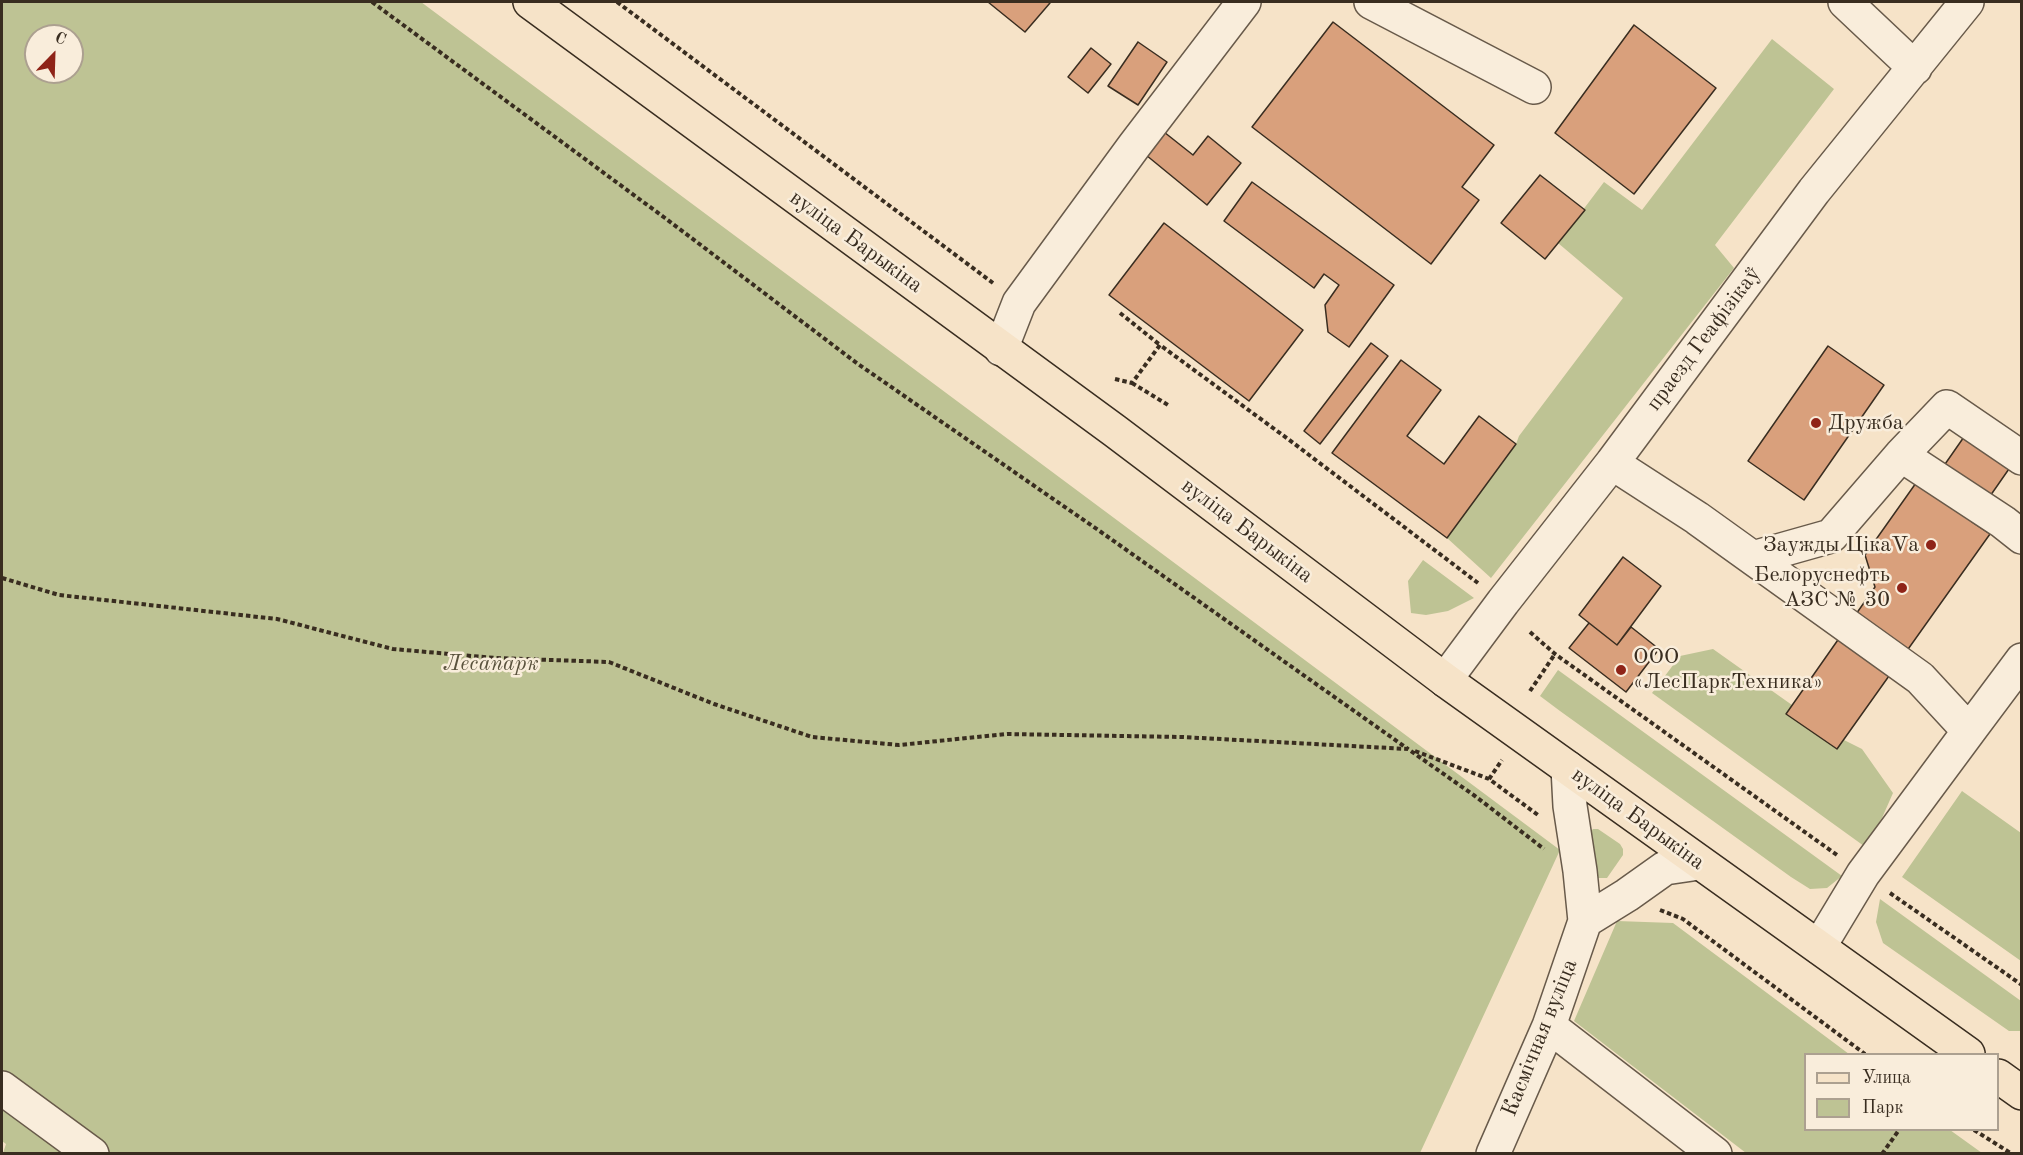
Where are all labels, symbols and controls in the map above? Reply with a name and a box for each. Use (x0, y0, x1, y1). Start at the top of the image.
north arrow (24, 24, 84, 84)
text: С (52, 30, 68, 49)
street label: вуліца Барыкіна (784, 185, 928, 299)
street label: праезд Геафізікаў (1641, 261, 1767, 417)
place label: Дружба (1828, 410, 1904, 436)
marker: Дружба (1809, 416, 1823, 430)
street label: вуліца Барыкіна (1176, 473, 1318, 589)
place label: Заужды ЦікаVа (1763, 532, 1919, 558)
marker: Заужды ЦікаVа (1924, 538, 1938, 552)
place label: Белоруснефть АЗС № 30 (1754, 562, 1890, 614)
marker: Белоруснефть АЗС № 30 (1895, 581, 1909, 595)
place label: ООО «ЛесПаркТехника» (1633, 644, 1823, 696)
park label: Лесапарк (443, 651, 539, 677)
marker: ООО «ЛесПаркТехника» (1614, 663, 1628, 677)
street label: вуліца Барыкіна (1566, 762, 1710, 876)
street label: Касмічная вуліца (1496, 955, 1584, 1121)
legend (1804, 1053, 1999, 1131)
text: Улица (1862, 1069, 1911, 1087)
text: Парк (1862, 1099, 1903, 1117)

